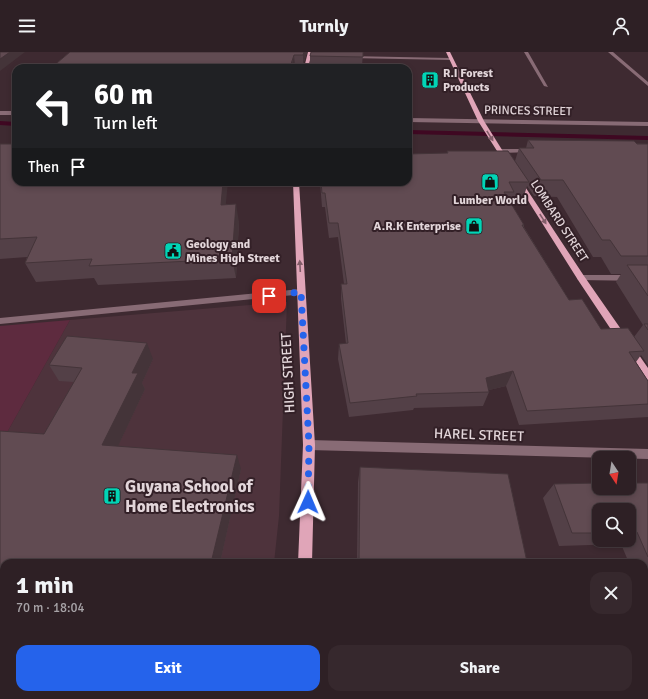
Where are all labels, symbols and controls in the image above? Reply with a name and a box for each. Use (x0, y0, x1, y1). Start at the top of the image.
icon: menu (16, 15, 38, 37)
text: Turnly (300, 15, 348, 37)
icon: person (610, 15, 632, 37)
place label: R.I Forest Products (443, 66, 493, 95)
building icon: R.I Forest Products (420, 70, 440, 90)
text: 60 m (94, 78, 153, 112)
icon: left (28, 80, 80, 132)
street label: PRINCES STREET (484, 103, 572, 119)
text: Turn left (94, 112, 157, 134)
one-way arrow (486, 131, 494, 141)
icon: arrive (67, 156, 89, 178)
text: Then (28, 158, 59, 176)
shop icon: Lumber World (480, 172, 500, 192)
street label: LOMBARD STREET (527, 177, 591, 265)
place label: Lumber World (453, 193, 527, 208)
one-way arrow (540, 213, 547, 225)
shop icon: A.R.K Enterprise (464, 216, 484, 236)
place label: A.R.K Enterprise (374, 219, 461, 234)
place label: Geology and Mines High Street (186, 237, 280, 266)
public building icon: Geology and Mines High Street (163, 241, 183, 261)
one-way arrow (296, 260, 303, 272)
pin (252, 279, 286, 313)
icon: arrive (258, 285, 280, 307)
street label: HIGH STREET (277, 332, 299, 414)
street label: HAREL STREET (434, 425, 524, 445)
north arrow (592, 451, 636, 495)
map controls (592, 451, 636, 547)
place label: Guyana School of Home Electronics (125, 476, 255, 517)
position arrow (287, 481, 329, 523)
building icon: Guyana School of Home Electronics (102, 486, 122, 506)
button: search (592, 503, 636, 547)
text: 1 min (16, 570, 74, 600)
button: close (590, 572, 632, 614)
text: 70 m · 18:04 (16, 600, 85, 616)
button: Exit (16, 645, 320, 691)
button: Share (328, 645, 632, 691)

